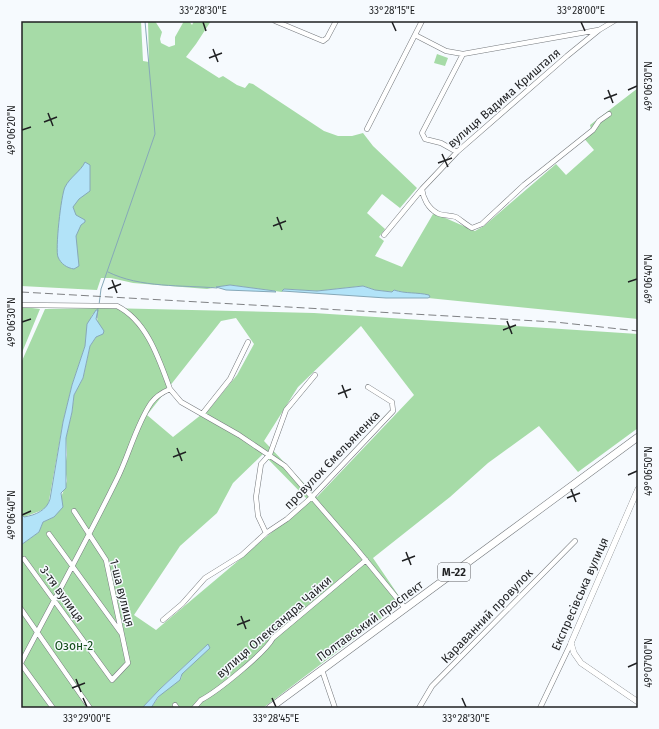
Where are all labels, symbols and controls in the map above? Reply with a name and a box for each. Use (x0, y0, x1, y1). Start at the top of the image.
text: 33°28'30"E (179, 5, 227, 17)
text: 33°28'15"E (369, 5, 415, 17)
text: 33°28'00"E (557, 5, 605, 17)
street label: вулиця Вадима Кришталя (445, 45, 563, 151)
text: 49°06'30"N (643, 61, 655, 111)
text: 49°06'20"N (6, 105, 18, 155)
text: 49°06'40"N (643, 254, 655, 304)
text: 49°06'30"N (6, 297, 18, 347)
street label: провулок Ємельяненка (281, 408, 383, 512)
text: 49°06'50"N (643, 446, 655, 496)
text: 49°06'40"N (6, 490, 18, 540)
street label: Експресівська вулиця (549, 535, 611, 653)
street label: 1-ша вулиця (107, 558, 137, 628)
street label: 3-тя вулиця (37, 563, 87, 625)
road number: М-22 (438, 563, 470, 581)
street label: Караванний провулок (438, 565, 536, 666)
street label: вулиця Олександра Чайки (213, 573, 335, 681)
street label: Полтавський проспект (314, 577, 426, 664)
text: 49°07'00"N (643, 638, 655, 688)
park label: Озон-2 (55, 639, 93, 653)
text: 33°29'00"E (63, 713, 111, 725)
text: 33°28'45"E (253, 713, 299, 725)
text: 33°28'30"E (442, 713, 490, 725)

